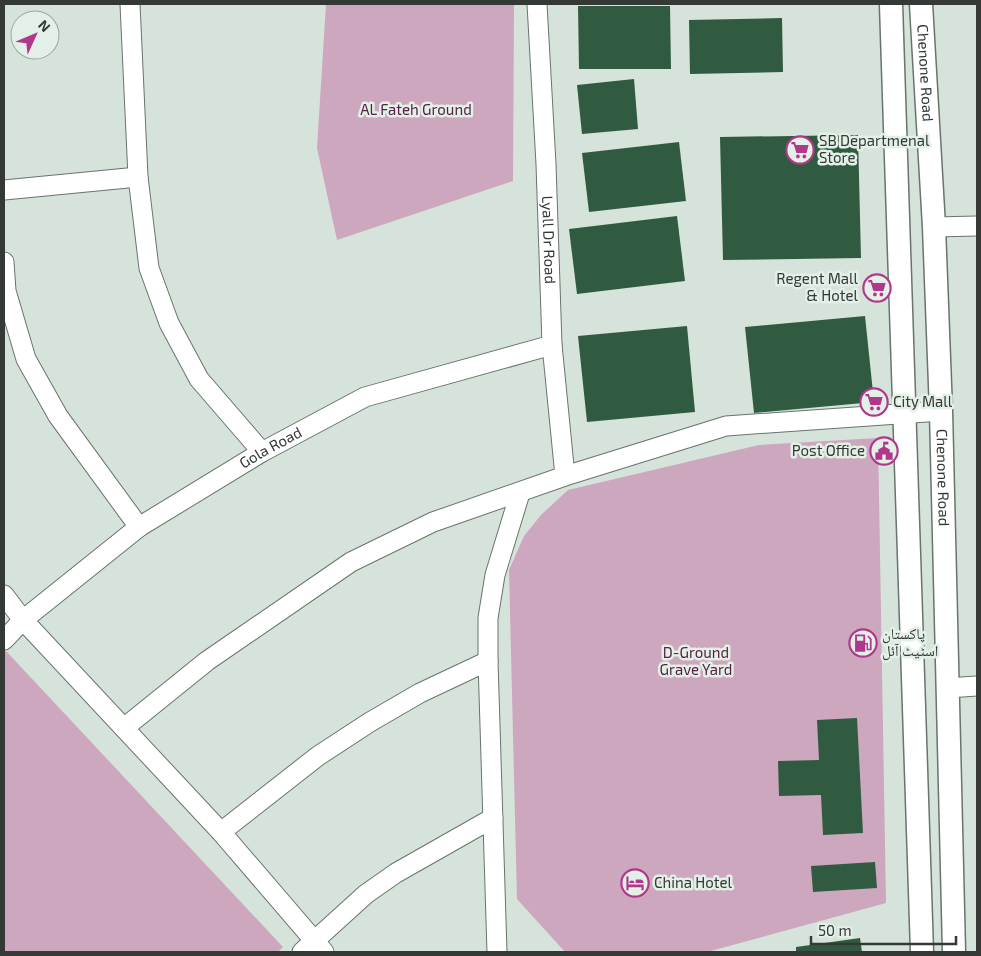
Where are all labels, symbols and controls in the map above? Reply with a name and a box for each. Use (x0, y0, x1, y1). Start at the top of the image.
north arrow (10, 10, 60, 60)
text: N (35, 16, 54, 35)
street label: Chenone Road (914, 24, 938, 122)
park label: AL Fateh Ground (360, 100, 472, 118)
place label: SB Departmenal Store (819, 131, 930, 166)
supermarket icon: SB Departmenal Store (785, 135, 815, 165)
street label: Lyall Dr Road (539, 195, 560, 284)
place label: Regent Mall & Hotel (776, 269, 859, 304)
supermarket icon: Regent Mall & Hotel (862, 273, 892, 303)
supermarket icon: City Mall (859, 387, 889, 417)
place label: City Mall (893, 392, 953, 410)
street label: Gola Road (236, 422, 305, 472)
street label: Chenone Road (933, 429, 954, 526)
public building icon: Post Office (869, 436, 899, 466)
place label: Post Office (792, 441, 865, 459)
place label: پاکستان اسٹیٹ آئل (882, 624, 938, 661)
fuel station icon: پاکستان اسٹیٹ آئل (848, 628, 878, 658)
park label: D-Ground Grave Yard (660, 643, 732, 678)
hotel icon: China Hotel (620, 868, 650, 898)
place label: China Hotel (654, 873, 733, 891)
scale bar (811, 914, 956, 946)
text: 50 m (818, 921, 852, 939)

